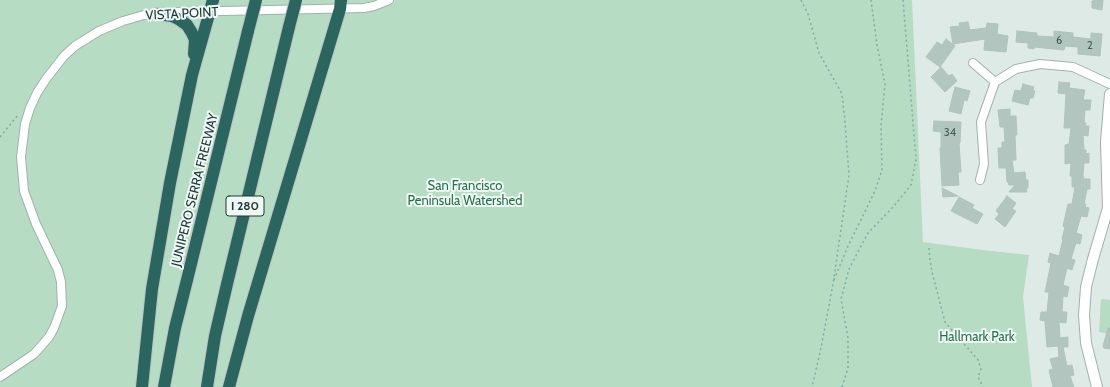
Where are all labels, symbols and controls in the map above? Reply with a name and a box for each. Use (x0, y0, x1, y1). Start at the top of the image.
street label: VISTA POINT (145, 4, 219, 24)
house number: 6 (1056, 34, 1062, 48)
house number: 2 (1087, 39, 1093, 53)
street label: JUNIPERO SERRA FREEWAY (168, 112, 222, 268)
house number: 34 (944, 126, 956, 140)
park label: San Francisco Peninsula Watershed (408, 178, 522, 209)
road number: I 280 (226, 196, 264, 216)
park label: Hallmark Park (939, 329, 1015, 345)

